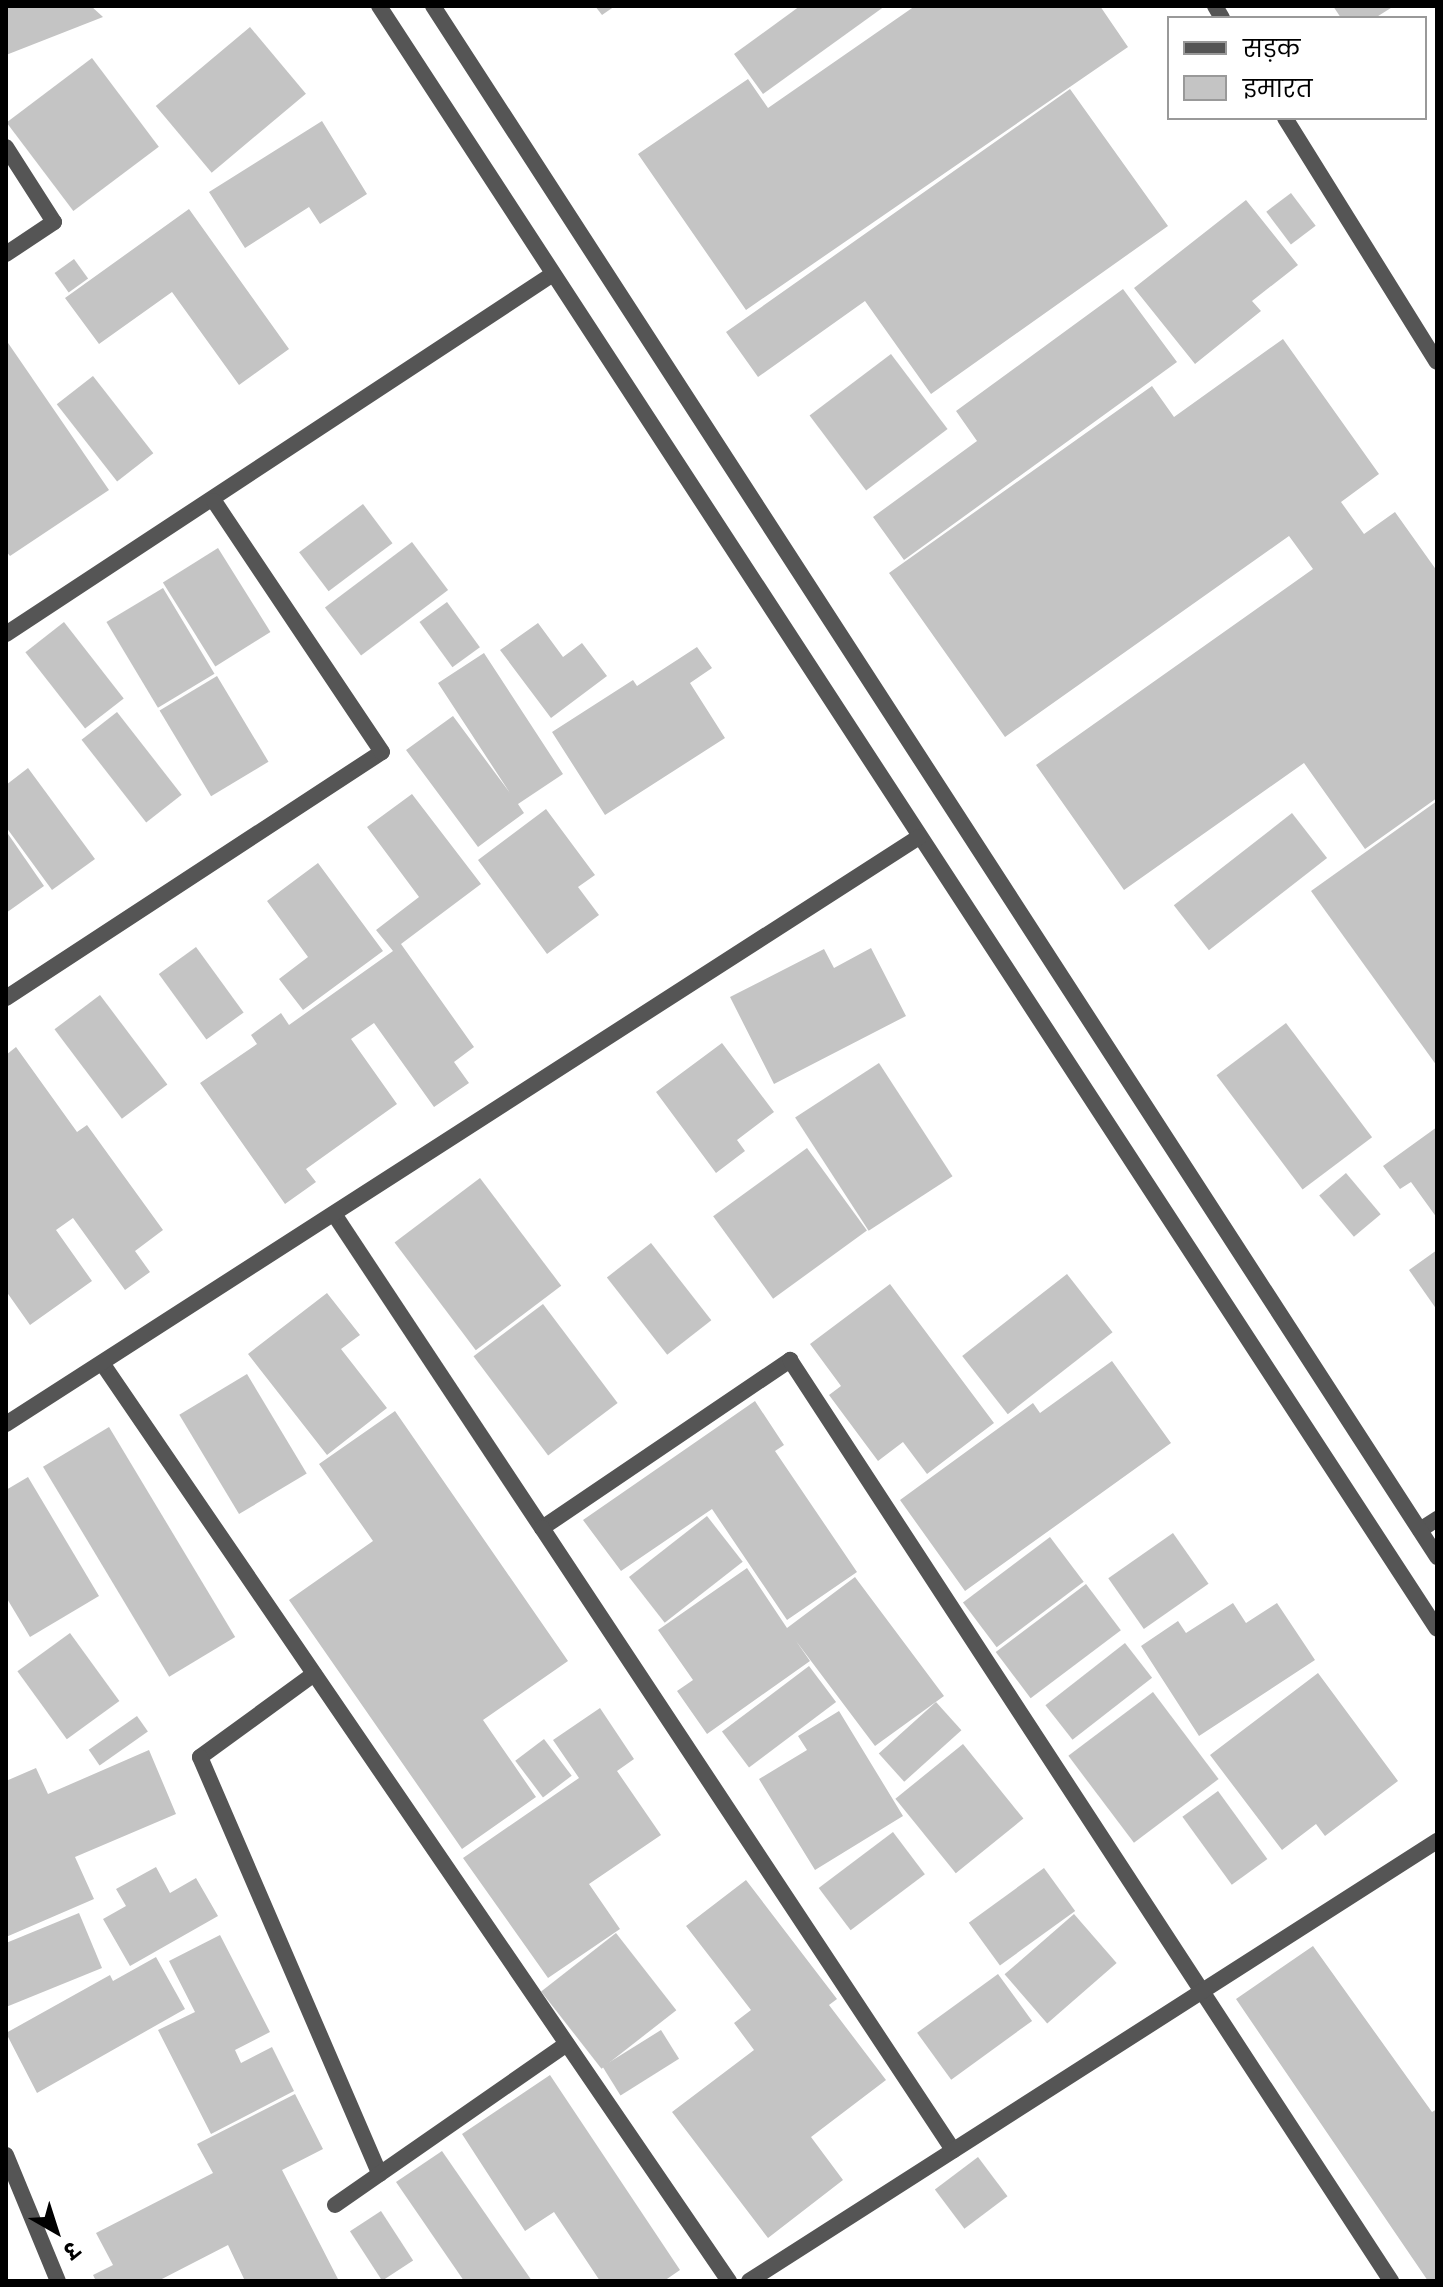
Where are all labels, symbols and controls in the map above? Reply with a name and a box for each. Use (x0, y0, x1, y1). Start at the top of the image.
legend (1167, 16, 1427, 120)
text: सड़क (1243, 32, 1300, 65)
text: इमारत (1243, 72, 1312, 105)
north arrow (16, 2191, 96, 2271)
text: उ (57, 2234, 86, 2266)

